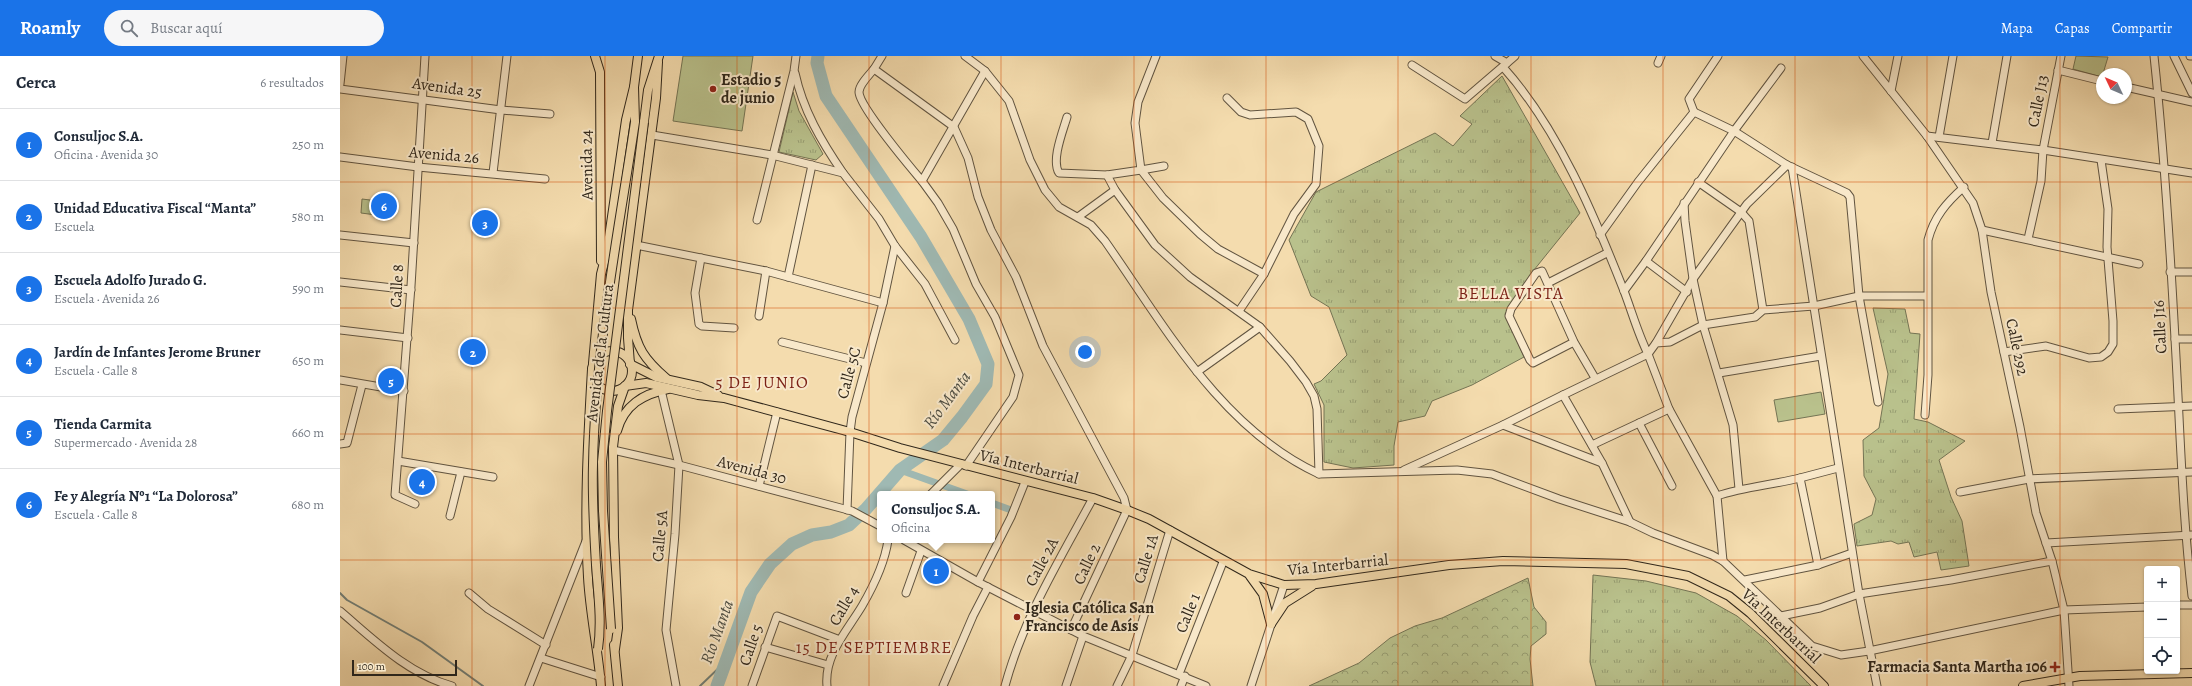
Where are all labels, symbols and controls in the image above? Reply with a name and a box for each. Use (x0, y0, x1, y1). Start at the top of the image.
search box (104, 10, 384, 46)
text: Roamly (20, 15, 80, 41)
icon: search (118, 17, 140, 39)
text: Buscar aquí (150, 18, 222, 38)
text: Mapa (2001, 19, 2033, 38)
text: Capas (2055, 19, 2090, 38)
text: Compartir (2112, 19, 2172, 38)
north arrow (2096, 68, 2132, 104)
place label: Estadio 5 de junio (721, 69, 781, 109)
text: Cerca (16, 71, 56, 94)
street label: Avenida 25 (410, 72, 483, 104)
street label: Calle J13 (2022, 73, 2054, 129)
text: 6 resultados (260, 74, 324, 91)
marker: Estadio 5 de junio (708, 84, 718, 94)
text: Consuljoc S.A. (54, 126, 144, 146)
street label: Avenida 24 (575, 130, 599, 201)
text: 1 (27, 136, 31, 153)
text: 250 m (292, 136, 324, 153)
street label: Avenida 26 (407, 141, 480, 169)
text: Oficina · Avenida 30 (54, 146, 158, 163)
pin: 6 (371, 191, 397, 221)
text: Unidad Educativa Fiscal “Manta” (54, 198, 256, 218)
text: 2 (26, 208, 32, 225)
text: 580 m (292, 208, 324, 225)
pin: 3 (472, 208, 498, 238)
text: Escuela (54, 218, 95, 235)
street label: Calle 8 (385, 264, 409, 308)
text: Escuela Adolfo Jurado G. (54, 270, 207, 290)
text: 3 (26, 280, 32, 297)
text: 590 m (292, 280, 324, 297)
street label: Avenida de la Cultura (580, 282, 619, 424)
district label: BELLA VISTA (1458, 282, 1564, 305)
text: Escuela · Avenida 26 (54, 290, 160, 307)
street label: Calle J16 (2148, 300, 2172, 354)
street label: Calle 292 (2000, 316, 2034, 378)
pin: 2 (460, 337, 486, 367)
text: Jardín de Infantes Jerome Bruner (54, 342, 261, 362)
your location (1075, 342, 1095, 362)
street label: Calle 5C (832, 345, 866, 401)
text: 4 (26, 352, 32, 369)
text: 650 m (292, 352, 324, 369)
text: Escuela · Calle 8 (54, 362, 137, 379)
pin: 5 (378, 366, 404, 396)
water label: Río Manta (918, 366, 976, 433)
district label: 5 DE JUNIO (715, 371, 809, 394)
text: Tienda Carmita (54, 414, 152, 434)
text: 5 (26, 424, 32, 441)
text: 660 m (292, 424, 324, 441)
text: Supermercado · Avenida 28 (54, 434, 197, 451)
street label: Vía Interbarrial (976, 444, 1081, 490)
street label: Avenida 30 (714, 450, 789, 490)
pin: 4 (409, 467, 435, 497)
text: Fe y Alegría Nº1 “La Dolorosa” (54, 486, 238, 506)
popup (877, 491, 995, 543)
text: 6 (26, 496, 32, 513)
text: 680 m (291, 496, 324, 513)
text: Consuljoc S.A. (891, 499, 981, 519)
text: Escuela · Calle 8 (54, 506, 137, 523)
street label: Calle 5A (647, 509, 673, 563)
text: Oficina (891, 519, 930, 536)
street label: Calle 1A (1128, 531, 1164, 586)
street label: Calle 2A (1020, 533, 1064, 590)
street label: Calle 2 (1068, 539, 1106, 588)
street label: Vía Interbarrial (1286, 549, 1389, 581)
pin: 1 (923, 556, 949, 586)
map controls (2144, 566, 2180, 674)
button: + (2144, 566, 2180, 602)
street label: Calle 4 (824, 582, 864, 630)
street label: Vía Interbarrial (1736, 583, 1825, 669)
street label: Calle 1 (1170, 589, 1206, 636)
water label: Río Manta (695, 597, 739, 667)
place label: Iglesia Católica San Francisco de Asís (1025, 597, 1154, 637)
button: − (2144, 602, 2180, 638)
marker: Iglesia Católica San Francisco de Asís (1012, 612, 1022, 622)
street label: Calle 5 (734, 621, 768, 669)
district label: 15 DE SEPTIEMBRE (796, 636, 952, 659)
button: locate (2144, 638, 2180, 674)
place label: Farmacia Santa Martha 106 (1867, 656, 2048, 678)
scale bar (352, 658, 457, 677)
text: 100 m (358, 659, 385, 674)
marker: Farmacia Santa Martha 106 (2050, 662, 2060, 672)

